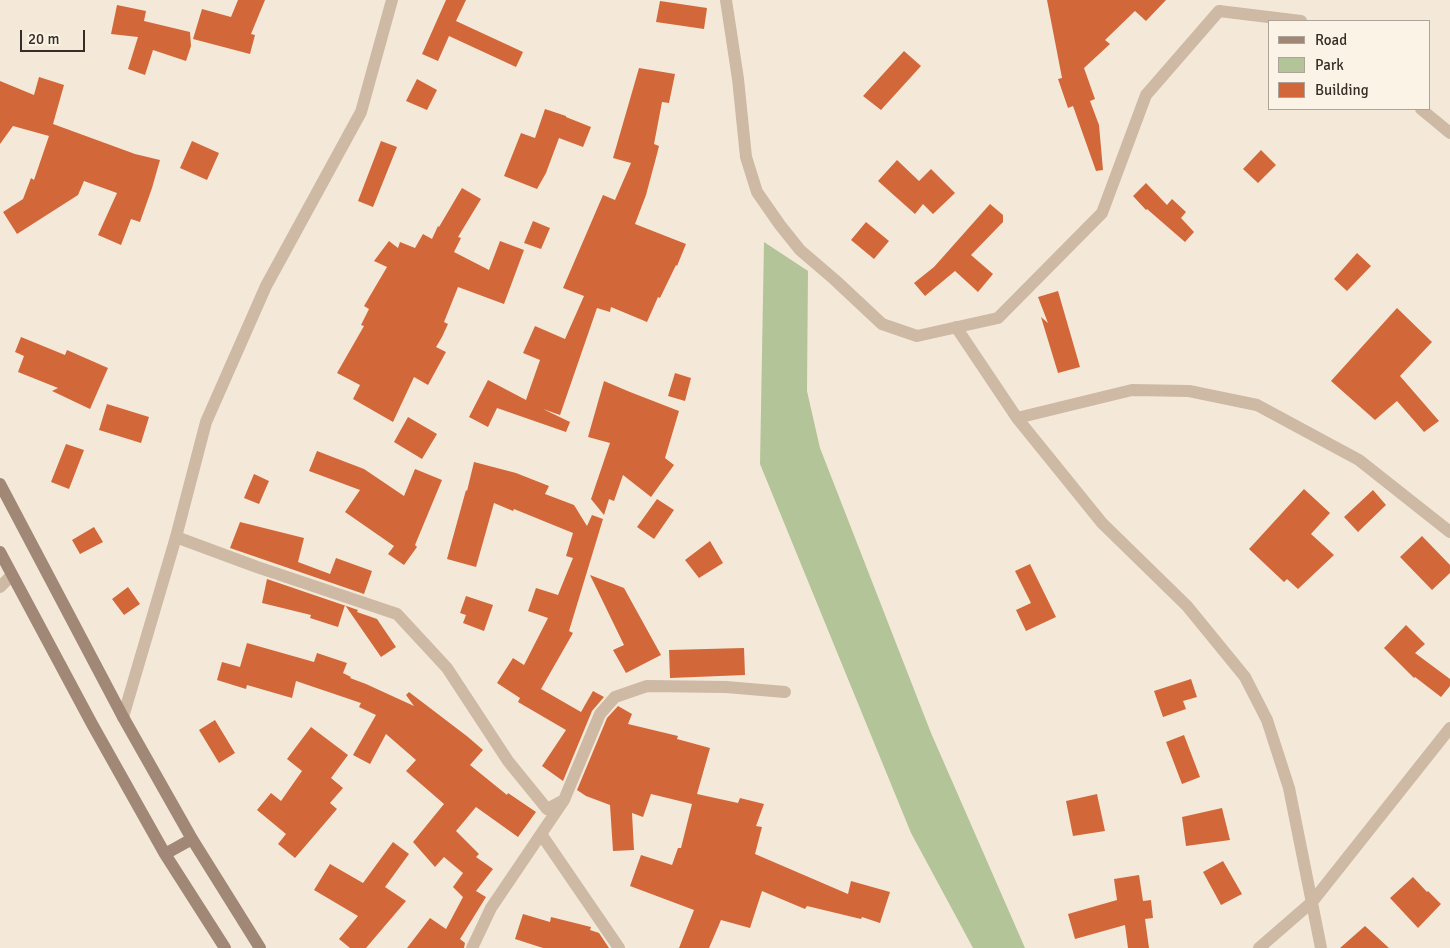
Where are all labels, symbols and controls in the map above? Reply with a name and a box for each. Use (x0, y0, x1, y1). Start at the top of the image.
scale bar (22, 20, 88, 52)
legend (1268, 20, 1430, 110)
text: 20 m (28, 30, 59, 48)
text: Road (1315, 31, 1347, 49)
text: Park (1315, 56, 1344, 74)
text: Building (1315, 81, 1369, 99)

